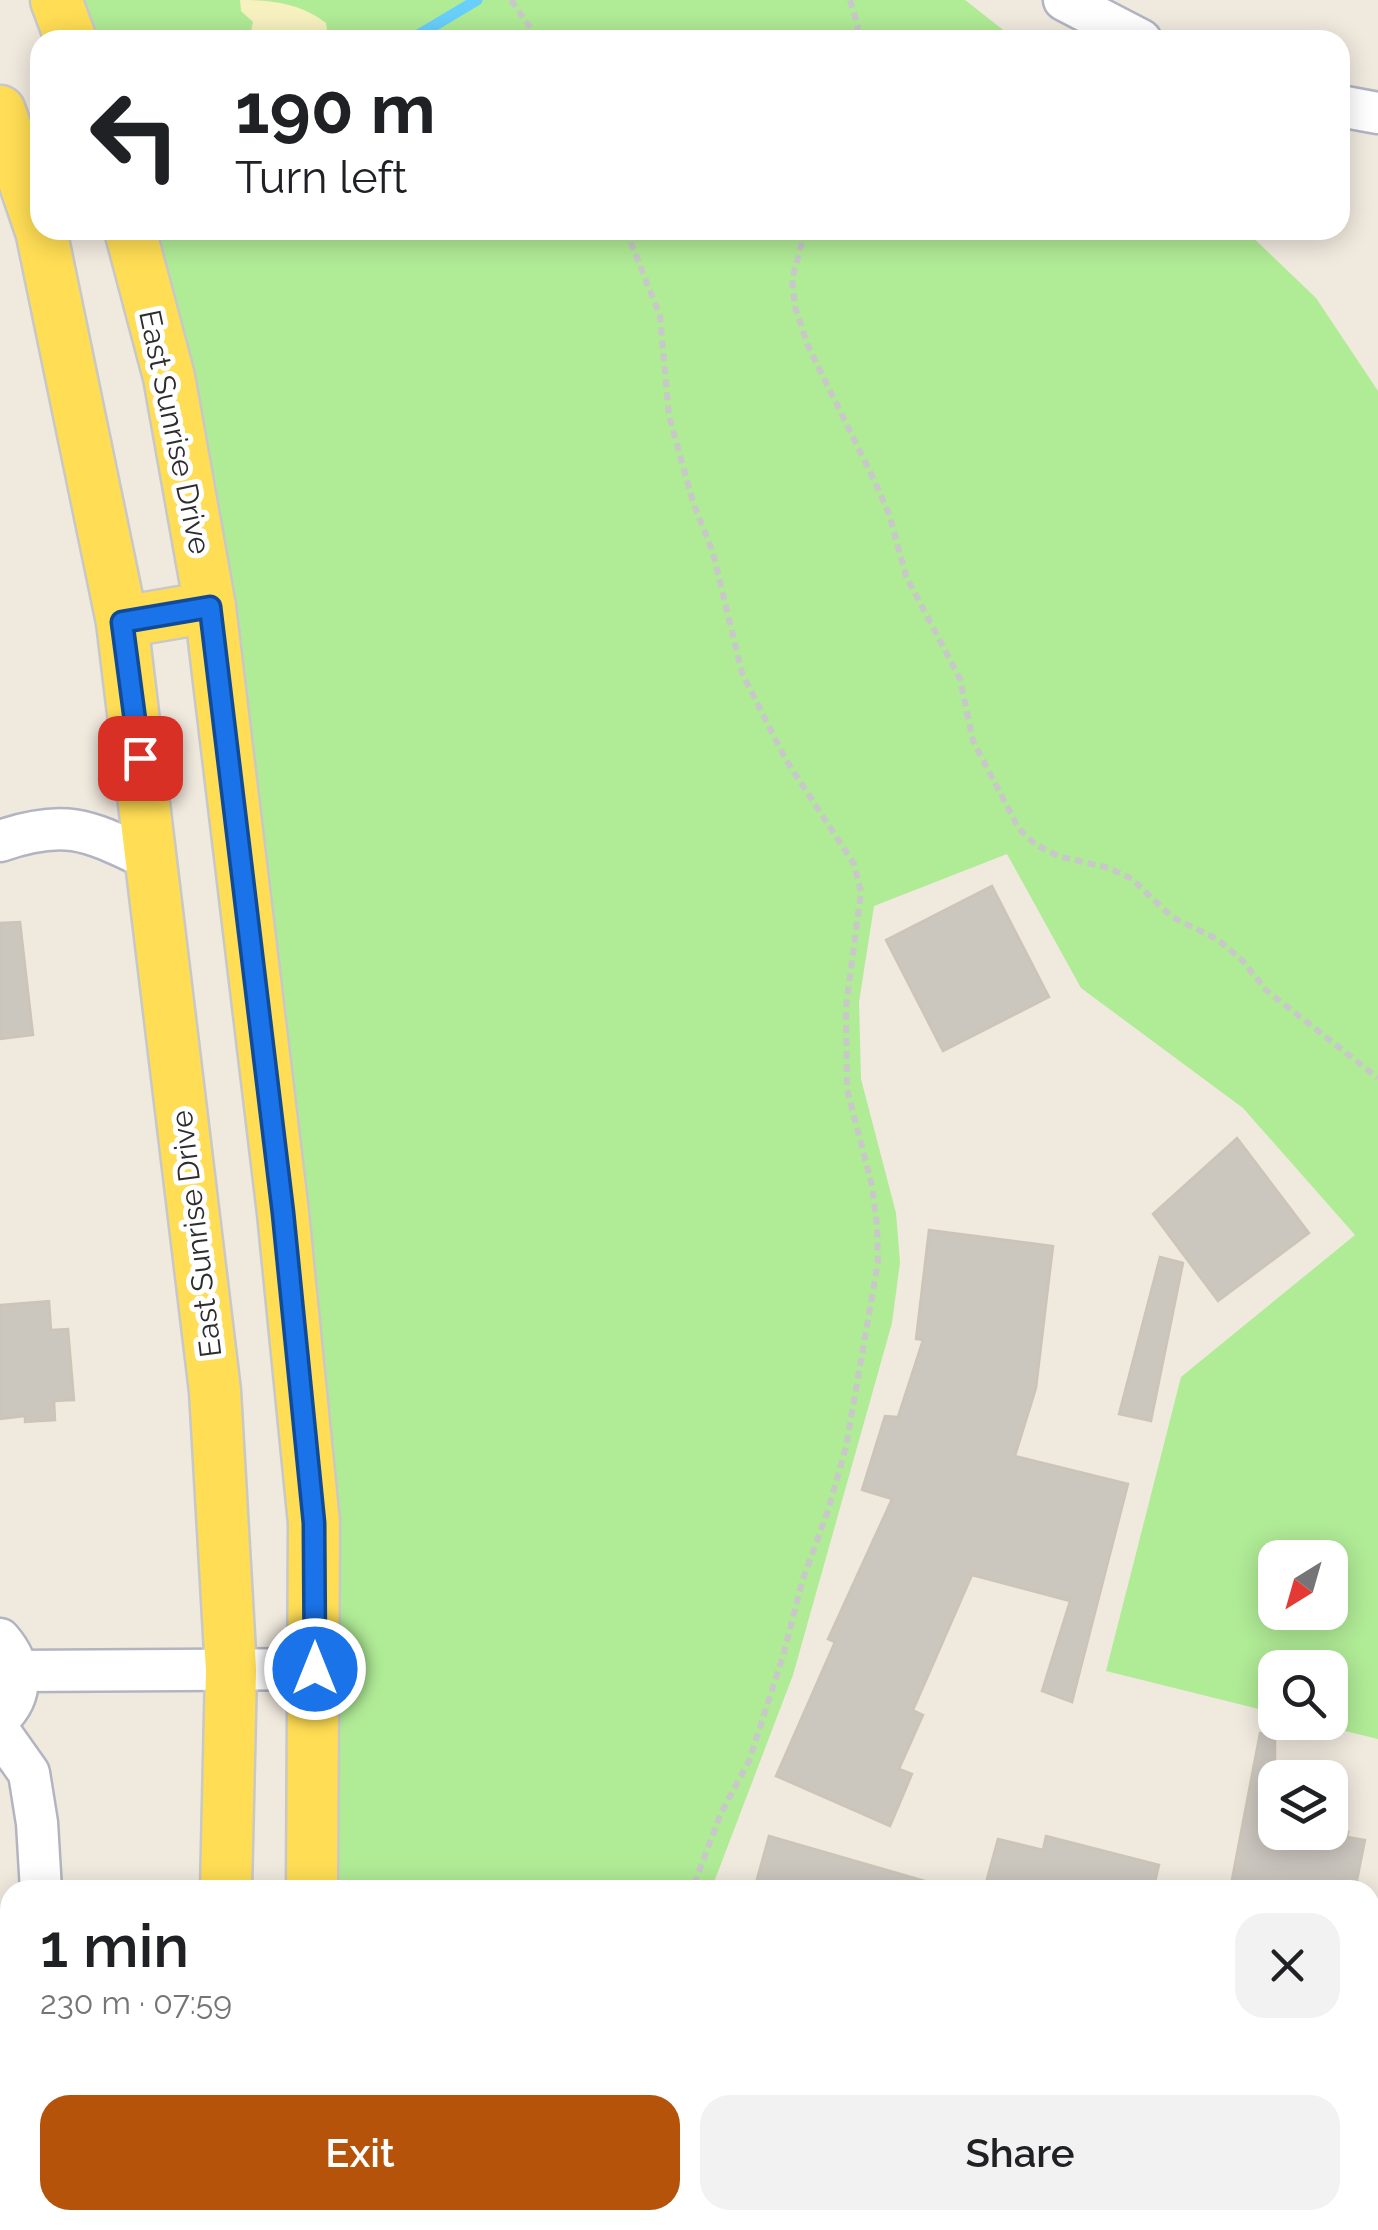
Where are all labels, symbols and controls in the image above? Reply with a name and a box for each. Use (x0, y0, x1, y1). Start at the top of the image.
text: 190 m (235, 67, 436, 149)
icon: left (70, 70, 200, 200)
text: Turn left (235, 151, 407, 204)
street label: East Sunrise Drive (132, 307, 218, 557)
pin (98, 716, 183, 801)
icon: arrive (113, 731, 168, 786)
street label: East Sunrise Drive (163, 1108, 229, 1360)
north arrow (1258, 1540, 1348, 1630)
map controls (1258, 1540, 1348, 1850)
position arrow (263, 1617, 367, 1721)
button: search (1258, 1650, 1348, 1740)
button: layers (1258, 1760, 1348, 1850)
text: 1 min (40, 1911, 189, 1981)
button: close (1235, 1913, 1340, 2018)
text: 230 m · 07:59 (40, 1984, 232, 2021)
button: Exit (40, 2095, 680, 2210)
button: Share (700, 2095, 1340, 2210)

